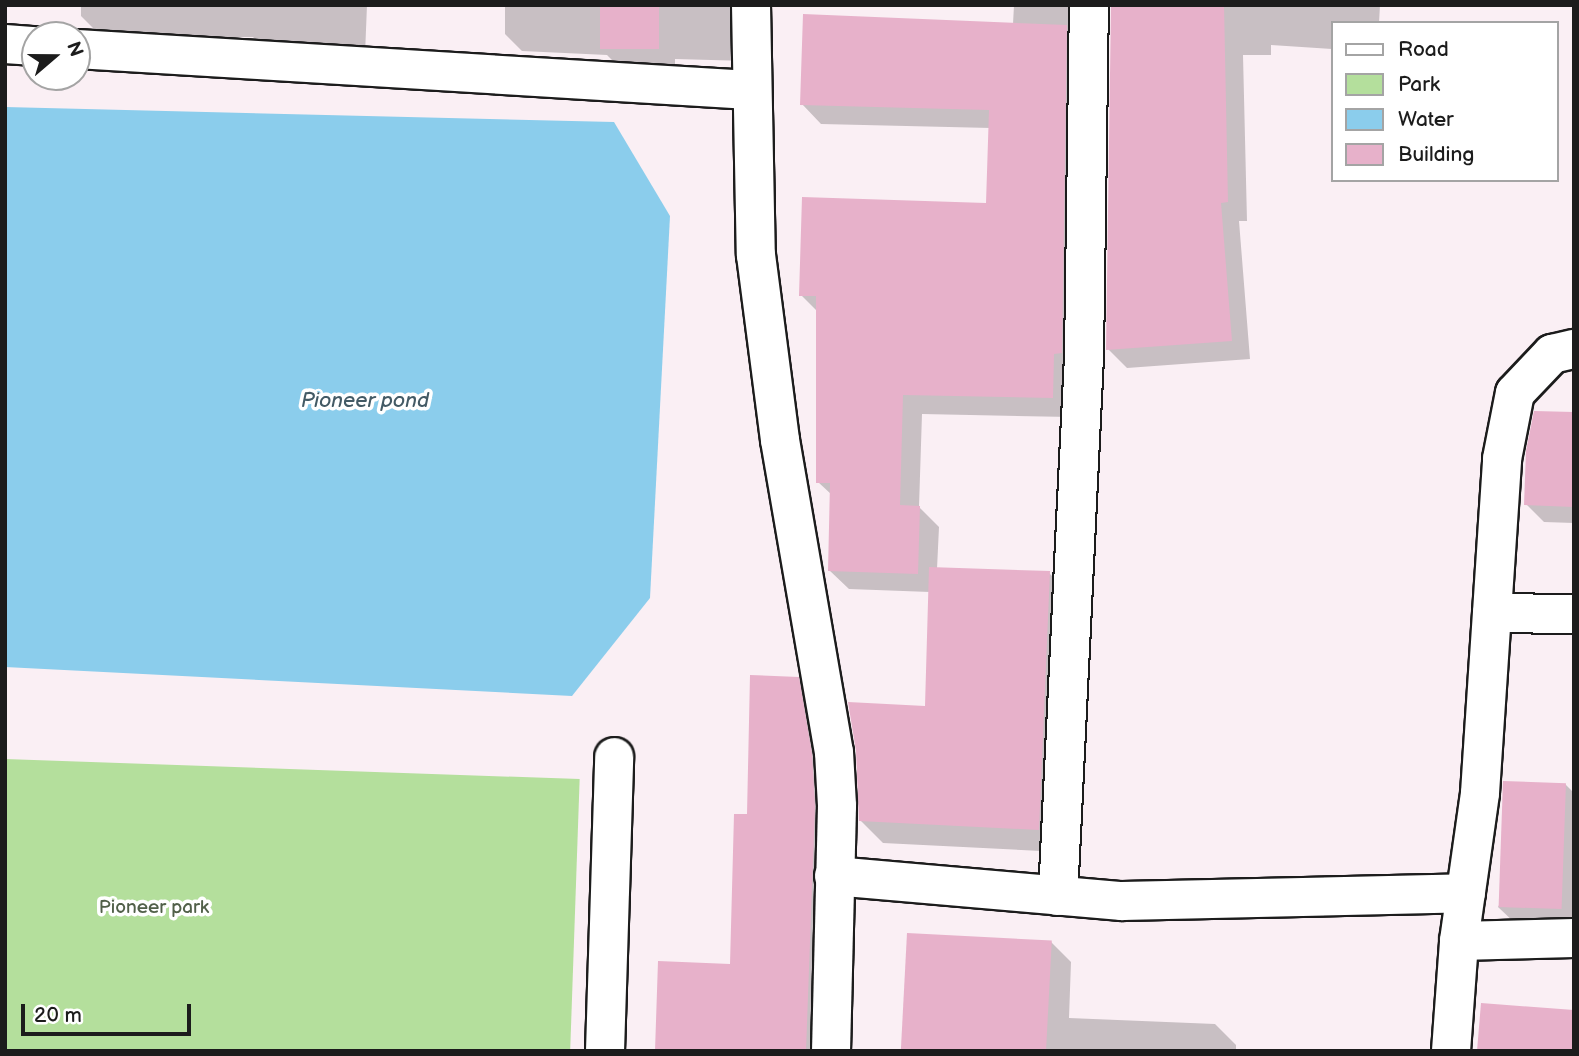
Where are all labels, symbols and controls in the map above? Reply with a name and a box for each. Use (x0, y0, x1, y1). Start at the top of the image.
north arrow (21, 21, 91, 91)
legend (1330, 21, 1558, 182)
text: Road (1398, 37, 1449, 62)
text: N (61, 39, 88, 60)
text: Park (1398, 72, 1440, 97)
text: Water (1398, 107, 1454, 132)
text: Building (1398, 142, 1474, 167)
water label: Pioneer pond (301, 388, 429, 414)
park label: Pioneer park (99, 897, 209, 919)
scale bar (24, 990, 194, 1034)
text: 20 m (34, 1003, 82, 1028)

